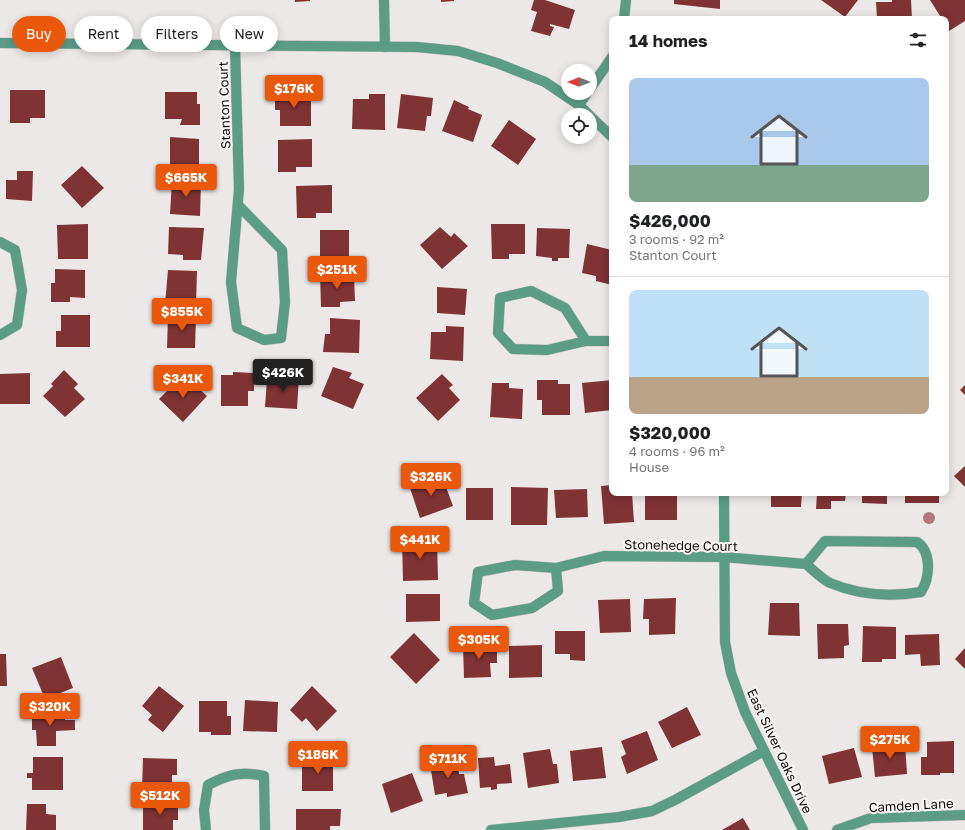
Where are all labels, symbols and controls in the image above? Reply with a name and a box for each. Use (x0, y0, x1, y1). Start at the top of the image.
chip: Buy (12, 16, 66, 52)
chip: Rent (74, 16, 133, 52)
chip: Filters (141, 16, 212, 52)
chip: New (220, 16, 278, 52)
icon: filters (907, 29, 929, 51)
text: 14 homes (629, 30, 708, 51)
street label: Stanton Court (214, 61, 234, 149)
north arrow (561, 64, 597, 100)
map controls (561, 64, 597, 144)
pin: $176K (266, 75, 322, 109)
text: $176K (274, 80, 314, 96)
icon: home (743, 104, 815, 176)
button: locate (561, 108, 597, 144)
pin: $665K (158, 164, 214, 198)
text: $665K (165, 169, 207, 185)
text: $426,000 (629, 210, 711, 231)
text: 3 rooms · 92 m² (629, 231, 724, 247)
text: Stanton Court (629, 247, 717, 263)
pin: $251K (309, 256, 365, 290)
text: $251K (317, 261, 357, 277)
pin: $855K (154, 298, 210, 332)
text: $855K (161, 303, 203, 319)
icon: home (743, 316, 815, 388)
pin: $426K (255, 359, 311, 393)
text: $426K (262, 364, 304, 380)
pin: $341K (155, 365, 211, 399)
text: $341K (163, 370, 203, 386)
text: $320,000 (629, 422, 711, 443)
text: 4 rooms · 96 m² (629, 443, 725, 459)
text: House (629, 459, 669, 475)
pin: $326K (403, 463, 459, 497)
text: $326K (410, 468, 452, 484)
pin: $441K (392, 526, 448, 560)
text: $441K (399, 531, 441, 547)
street label: Stonehedge Court (624, 536, 738, 554)
pin: $305K (451, 626, 507, 660)
text: $305K (458, 631, 500, 647)
street label: East Silver Oaks Drive (744, 686, 816, 816)
pin: $320K (22, 693, 78, 727)
text: $320K (29, 698, 71, 714)
pin: $275K (862, 726, 918, 760)
text: $275K (869, 731, 911, 747)
pin: $186K (290, 741, 346, 775)
pin: $711K (420, 745, 476, 779)
text: $186K (297, 746, 339, 762)
text: $711K (429, 750, 467, 766)
pin: $512K (132, 782, 188, 816)
text: $512K (140, 787, 180, 803)
street label: Camden Lane (868, 795, 954, 815)

